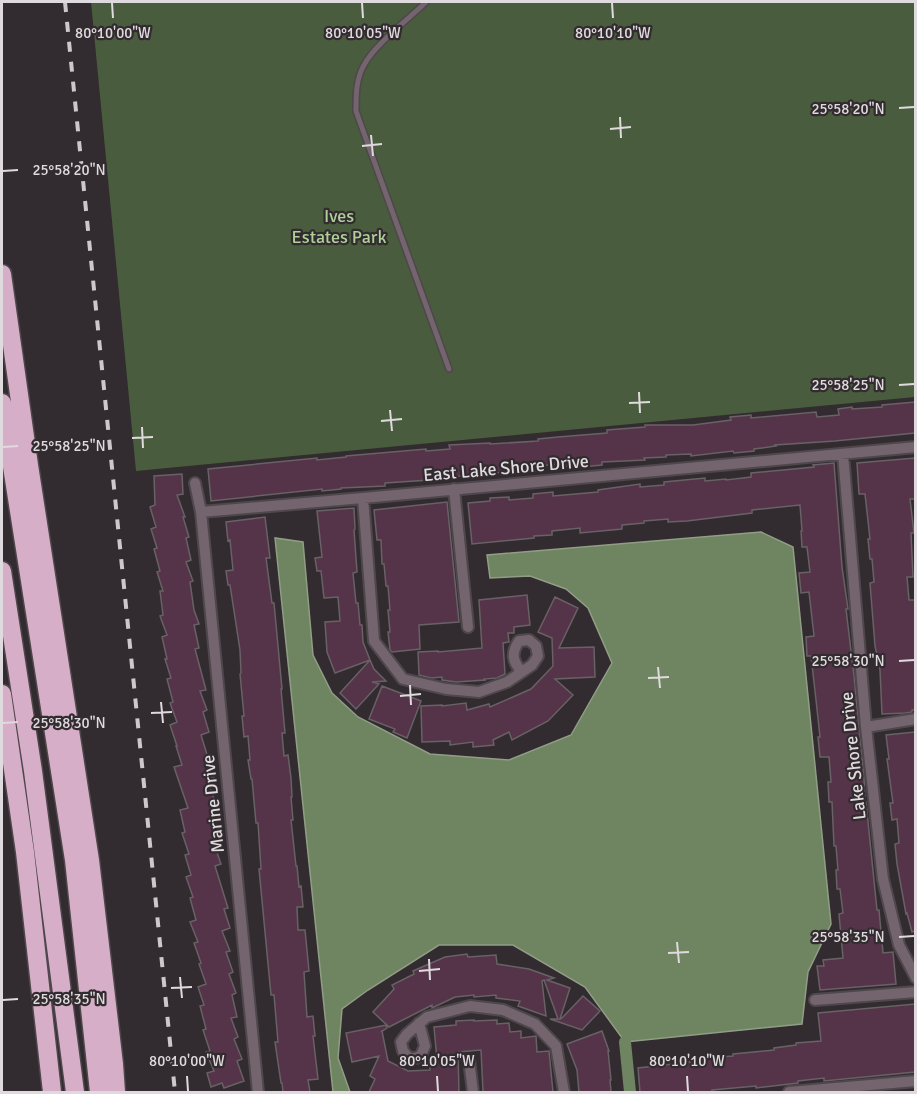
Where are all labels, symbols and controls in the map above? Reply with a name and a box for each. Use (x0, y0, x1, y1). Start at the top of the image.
text: 80°10'00"W (75, 24, 151, 42)
text: 80°10'05"W (325, 24, 401, 42)
text: 80°10'10"W (575, 24, 651, 42)
text: 25°58'20"N (811, 100, 885, 118)
text: 25°58'20"N (32, 161, 106, 179)
park label: Ives Estates Park (292, 205, 386, 248)
text: 25°58'25"N (811, 376, 885, 394)
text: 25°58'25"N (32, 437, 106, 455)
street label: East Lake Shore Drive (422, 450, 590, 486)
text: 25°58'30"N (811, 652, 885, 670)
street label: Lake Shore Drive (835, 691, 871, 821)
text: 25°58'30"N (32, 714, 106, 732)
street label: Marine Drive (197, 754, 229, 854)
text: 25°58'35"N (811, 928, 885, 946)
text: 25°58'35"N (32, 990, 106, 1008)
text: 80°10'00"W (149, 1052, 225, 1070)
text: 80°10'05"W (399, 1052, 475, 1070)
text: 80°10'10"W (649, 1052, 725, 1070)

